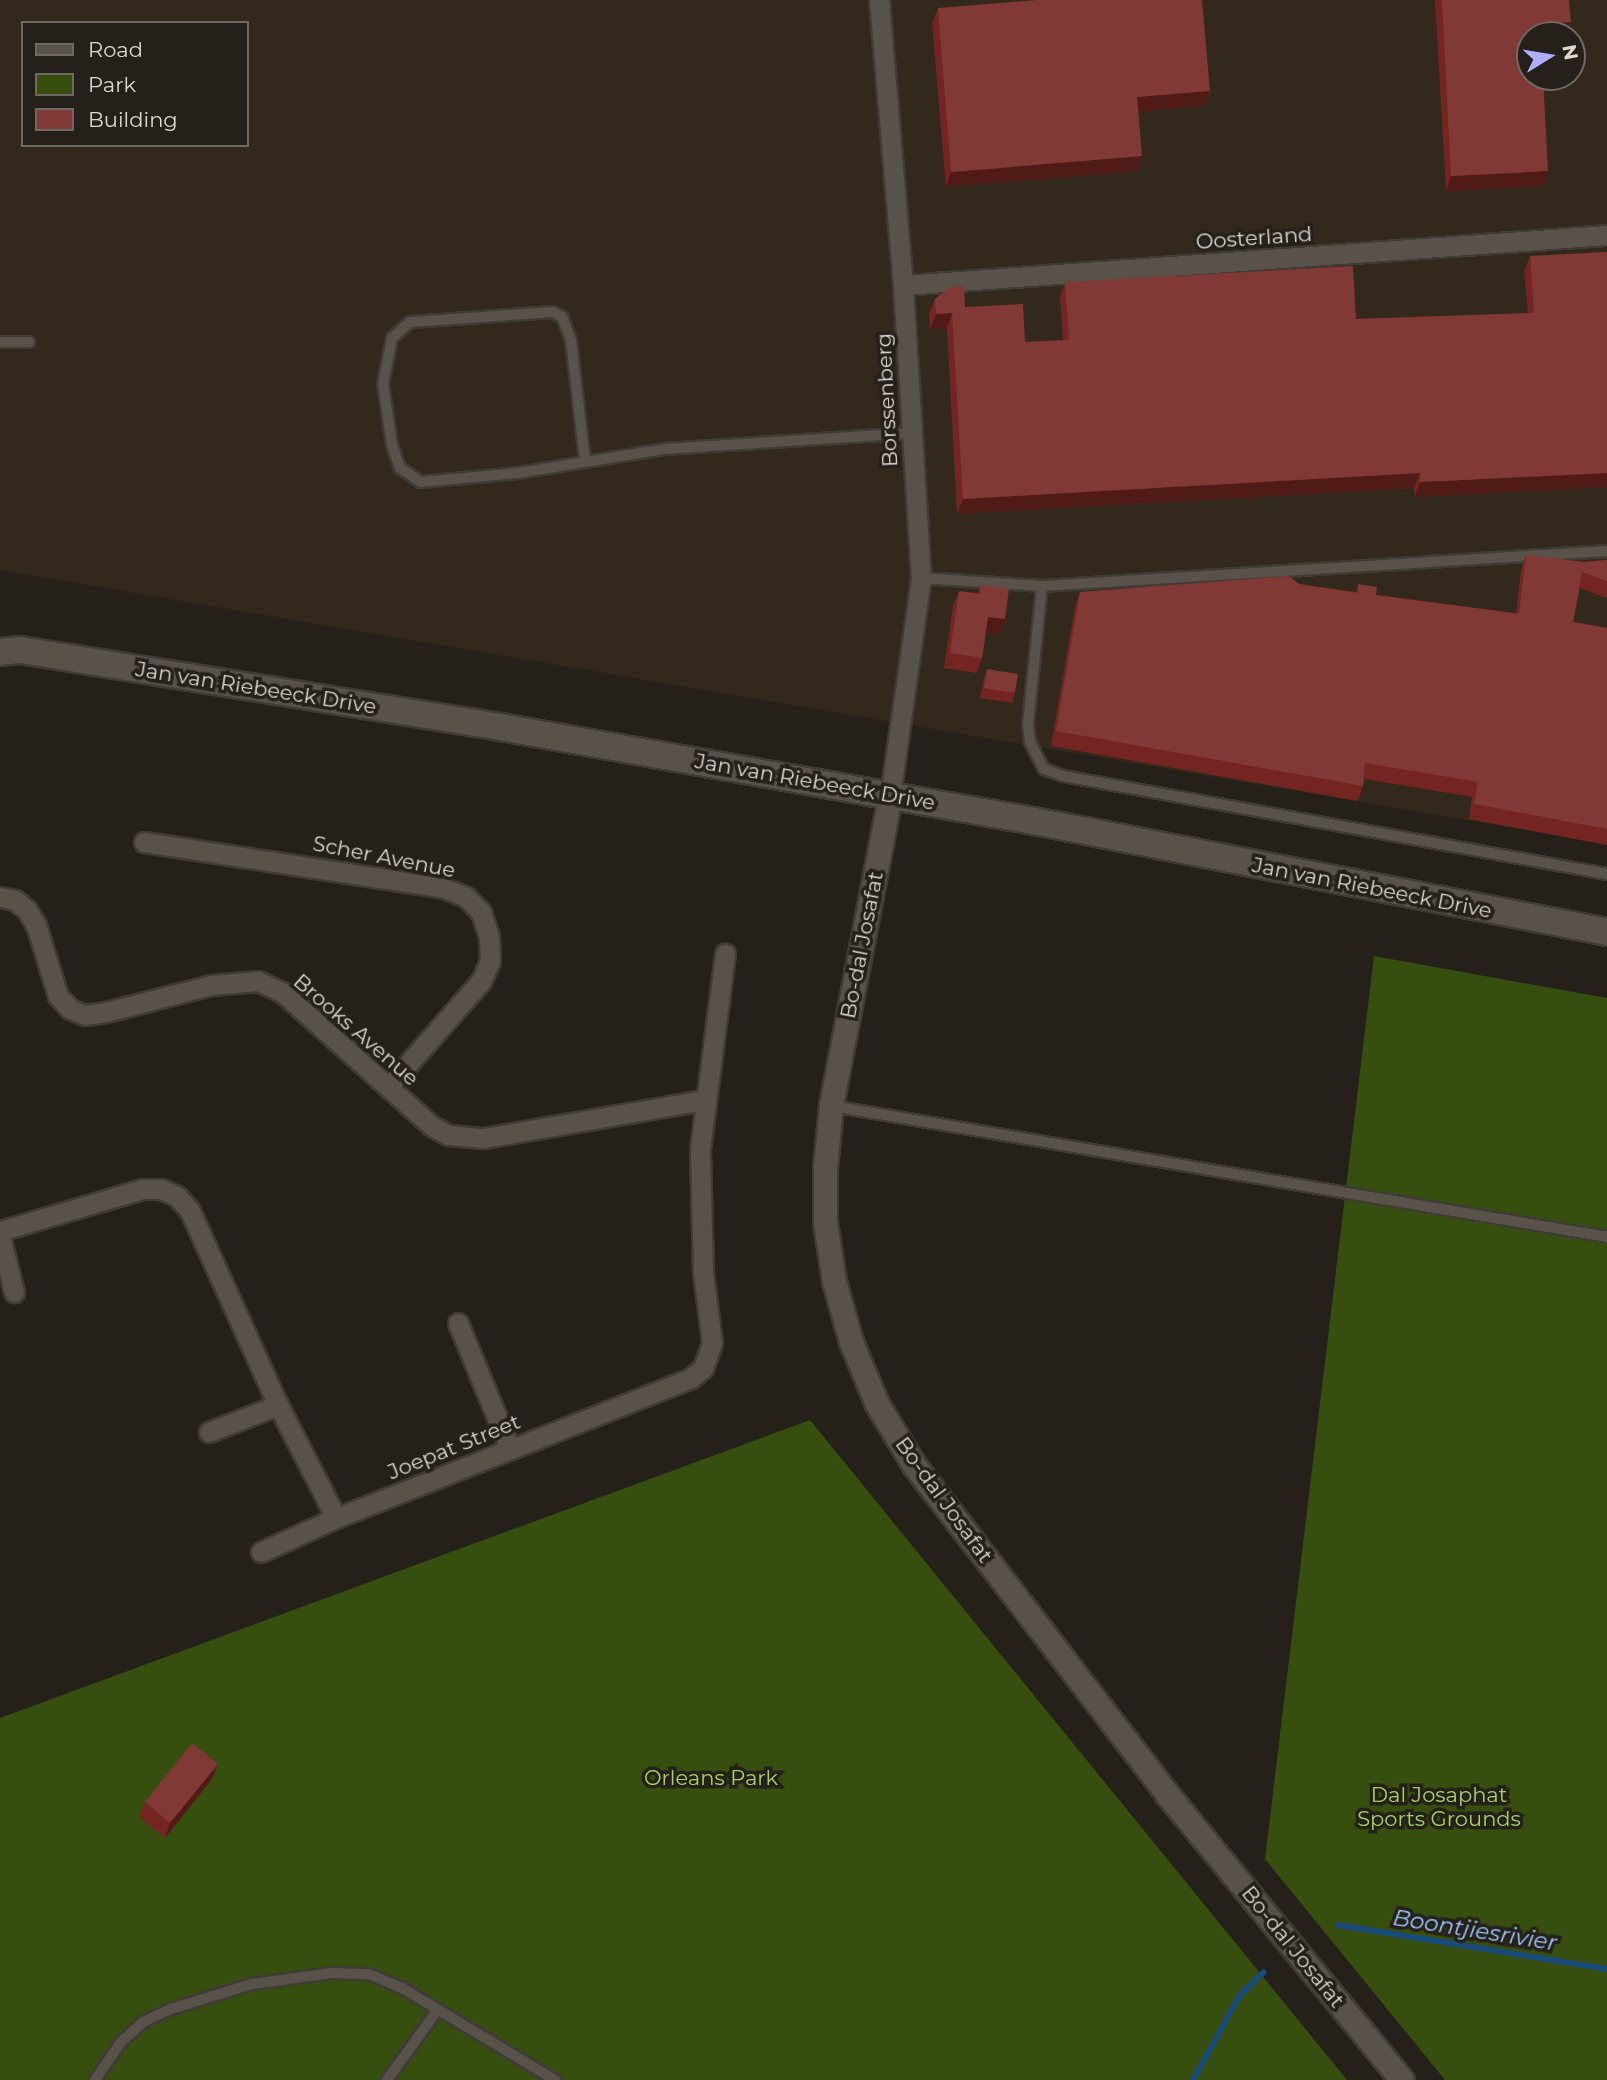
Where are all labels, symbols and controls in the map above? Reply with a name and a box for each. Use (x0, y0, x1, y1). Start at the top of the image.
legend (21, 21, 248, 147)
north arrow (1516, 21, 1586, 91)
text: Road (88, 37, 143, 62)
text: N (1557, 43, 1583, 62)
text: Park (88, 72, 136, 97)
text: Building (88, 107, 178, 132)
street label: Oosterland (1195, 221, 1313, 255)
street label: Borssenberg (871, 332, 903, 468)
street label: Jan van Riebeeck Drive (134, 657, 378, 719)
street label: Jan van Riebeeck Drive (693, 748, 937, 816)
street label: Scher Avenue (311, 831, 457, 883)
street label: Jan van Riebeeck Drive (1250, 852, 1494, 924)
street label: Bo-dal Josafat (835, 869, 889, 1021)
street label: Brooks Avenue (288, 969, 424, 1091)
street label: Joepat Street (384, 1409, 524, 1485)
street label: Bo-dal Josafat (890, 1432, 998, 1568)
park label: Orleans Park (644, 1765, 778, 1791)
park label: Dal Josaphat Sports Grounds (1357, 1782, 1521, 1832)
street label: Bo-dal Josafat (1236, 1881, 1350, 2013)
water label: Boontjiesrivier (1391, 1903, 1559, 1957)

